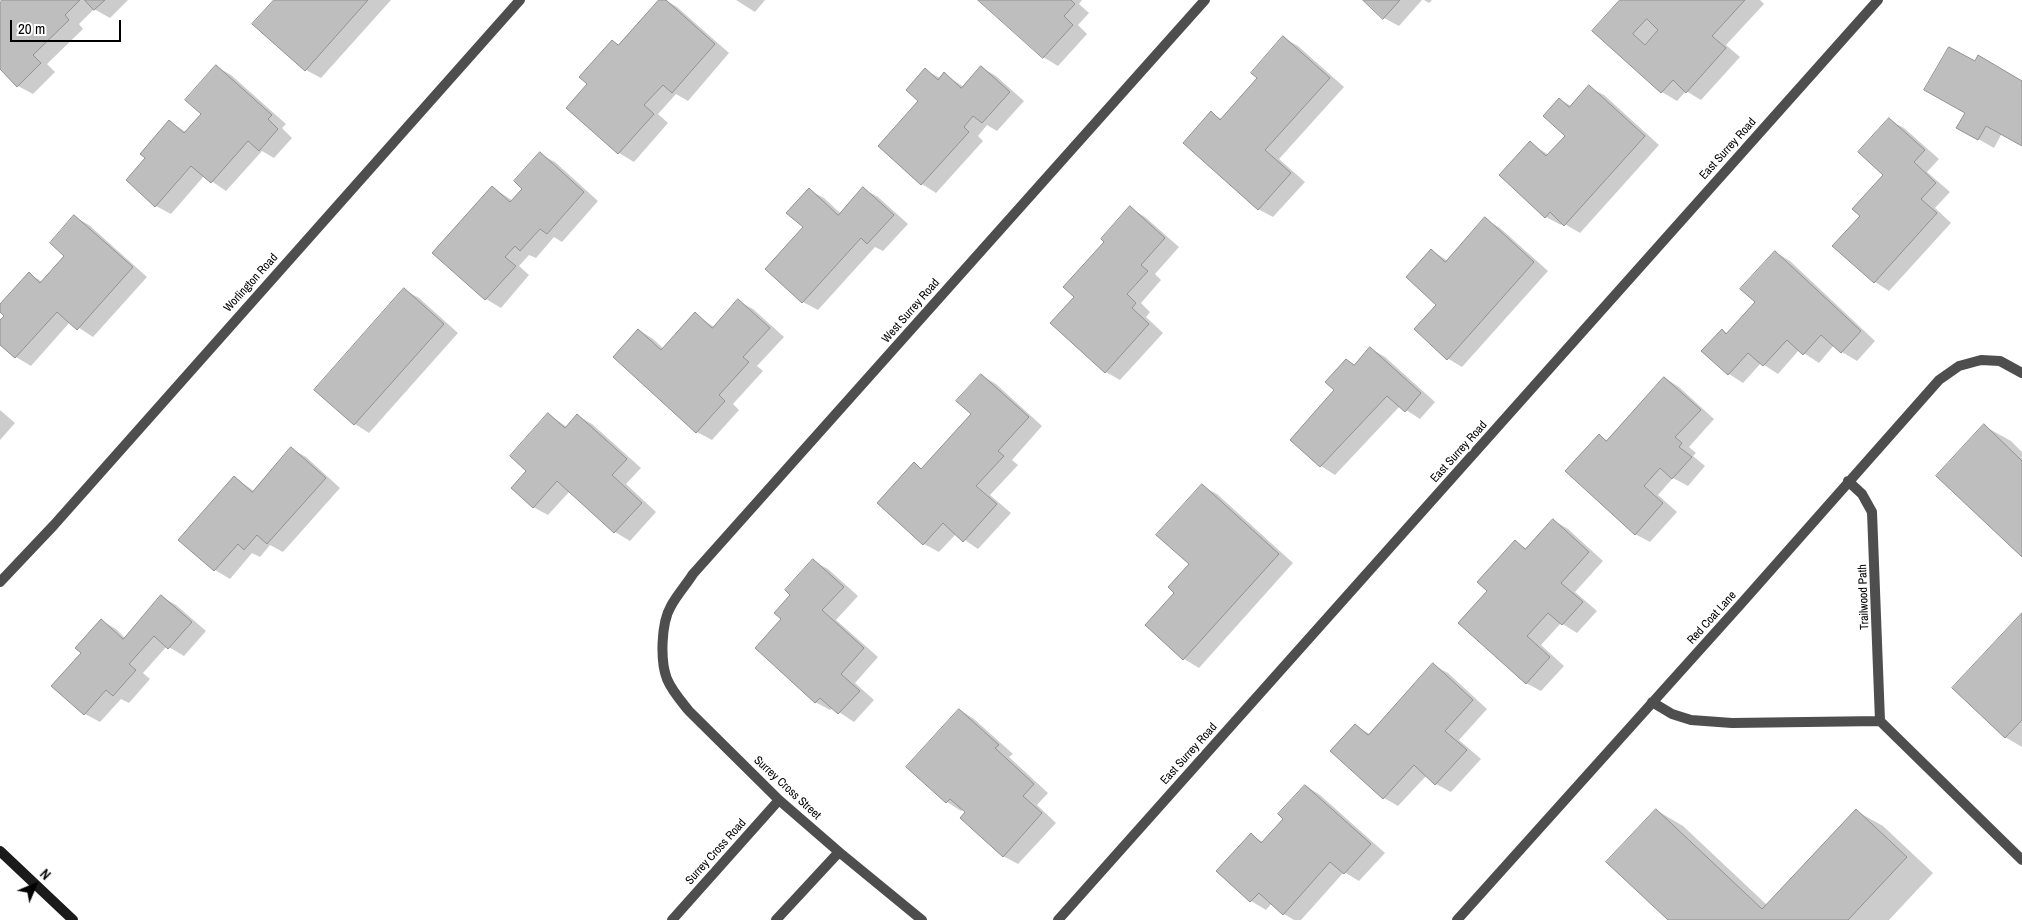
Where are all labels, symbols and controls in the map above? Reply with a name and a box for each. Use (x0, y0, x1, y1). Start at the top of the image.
scale bar (12, 10, 124, 42)
text: 20 m (18, 18, 45, 39)
street label: East Surrey Road (1697, 115, 1759, 183)
street label: Worlington Road (221, 251, 281, 315)
street label: West Surrey Road (879, 276, 943, 346)
street label: East Surrey Road (1428, 418, 1490, 486)
street label: Trailwood Path (1856, 564, 1872, 630)
street label: Red Coat Lane (1685, 589, 1739, 647)
street label: East Surrey Road (1158, 720, 1220, 788)
street label: Surrey Cross Street (750, 753, 824, 823)
street label: Surrey Cross Road (683, 816, 749, 888)
north arrow (10, 860, 60, 910)
text: N (36, 865, 55, 884)

